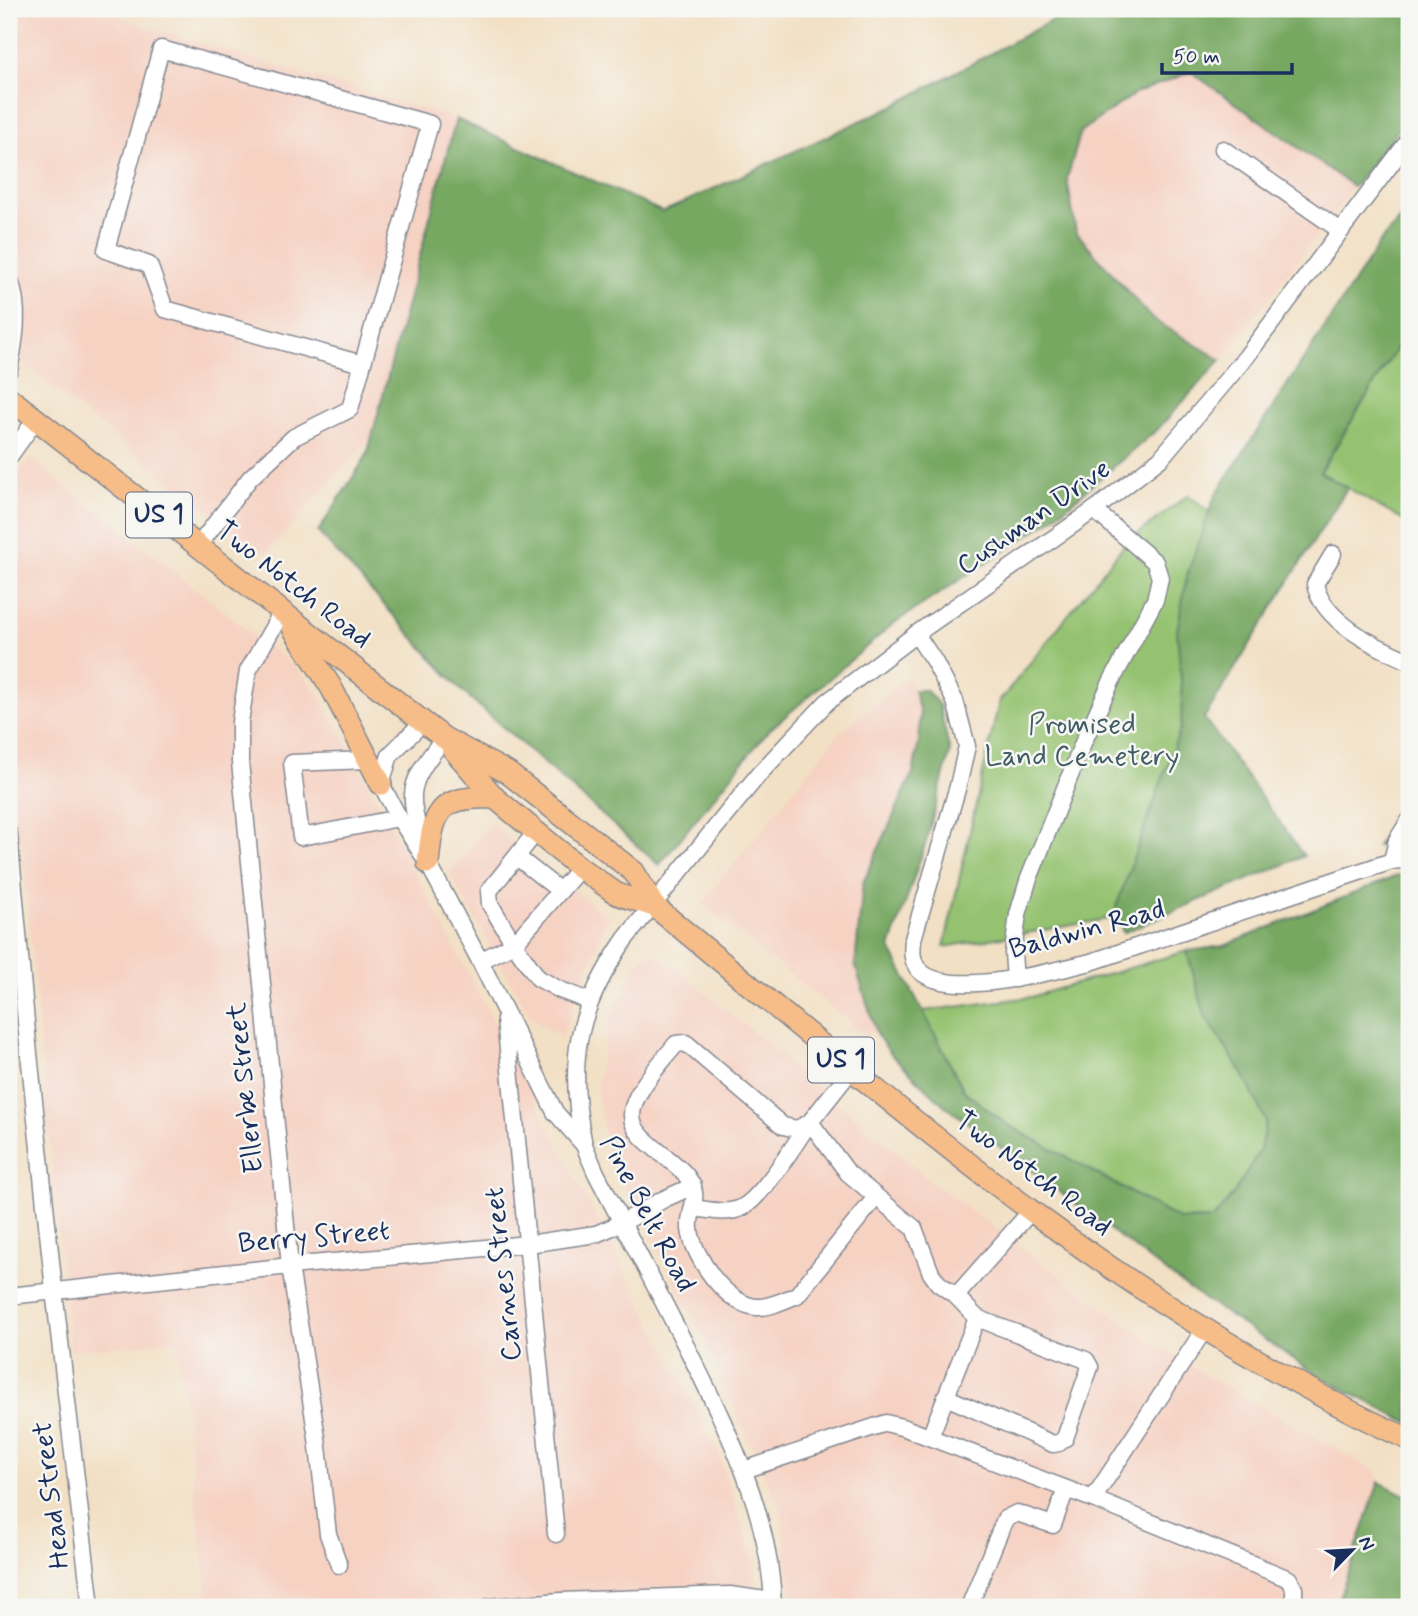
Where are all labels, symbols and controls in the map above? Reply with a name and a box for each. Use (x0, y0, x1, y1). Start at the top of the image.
scale bar (1162, 32, 1292, 76)
text: 50 m (1173, 43, 1220, 71)
street label: Cushman Drive (950, 451, 1118, 585)
road number: US 1 (126, 492, 192, 538)
street label: Two Notch Road (207, 512, 379, 658)
park label: Promised Land Cemetery (985, 707, 1179, 776)
street label: Baldwin Road (1005, 891, 1169, 969)
street label: Ellerbe Street (219, 1000, 273, 1175)
road number: US 1 (808, 1037, 874, 1082)
street label: Two Notch Road (947, 1103, 1119, 1245)
street label: Pine Belt Road (590, 1129, 704, 1299)
street label: Carnes Street (476, 1185, 532, 1363)
street label: Berry Street (237, 1213, 391, 1263)
street label: Head Street (25, 1419, 79, 1571)
north arrow (1316, 1514, 1386, 1584)
text: N (1352, 1532, 1380, 1554)

